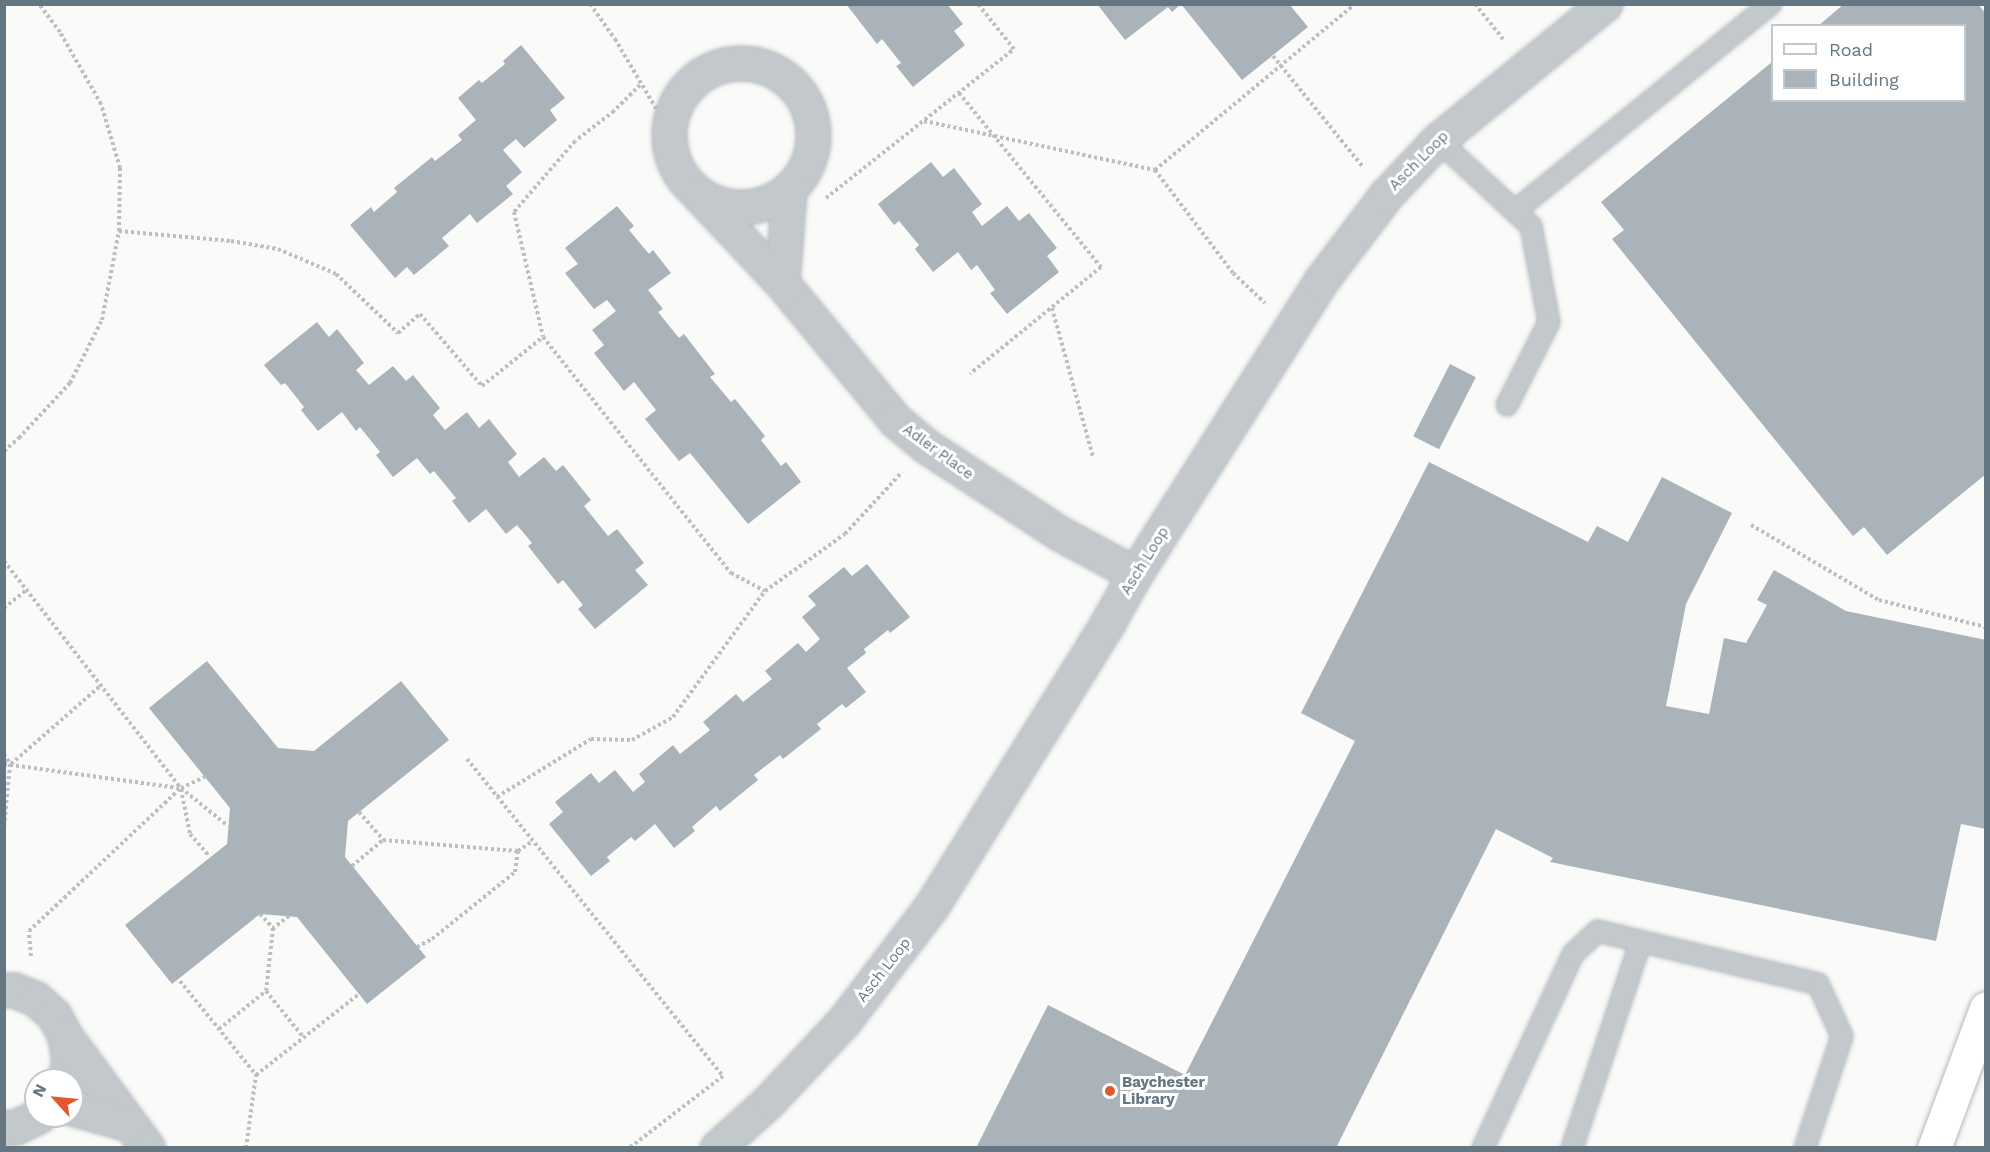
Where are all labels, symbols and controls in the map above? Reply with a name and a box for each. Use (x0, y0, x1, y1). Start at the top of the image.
legend (1771, 24, 1966, 102)
text: Road (1829, 39, 1873, 60)
text: Building (1829, 69, 1899, 90)
street label: Asch Loop (1386, 128, 1452, 194)
street label: Adler Place (899, 420, 977, 484)
street label: Asch Loop (1117, 524, 1173, 598)
street label: Asch Loop (853, 934, 915, 1006)
north arrow (24, 1068, 84, 1128)
place label: Baychester Library (1122, 1073, 1205, 1108)
text: N (28, 1081, 50, 1100)
marker: Baychester Library (1103, 1084, 1117, 1098)

